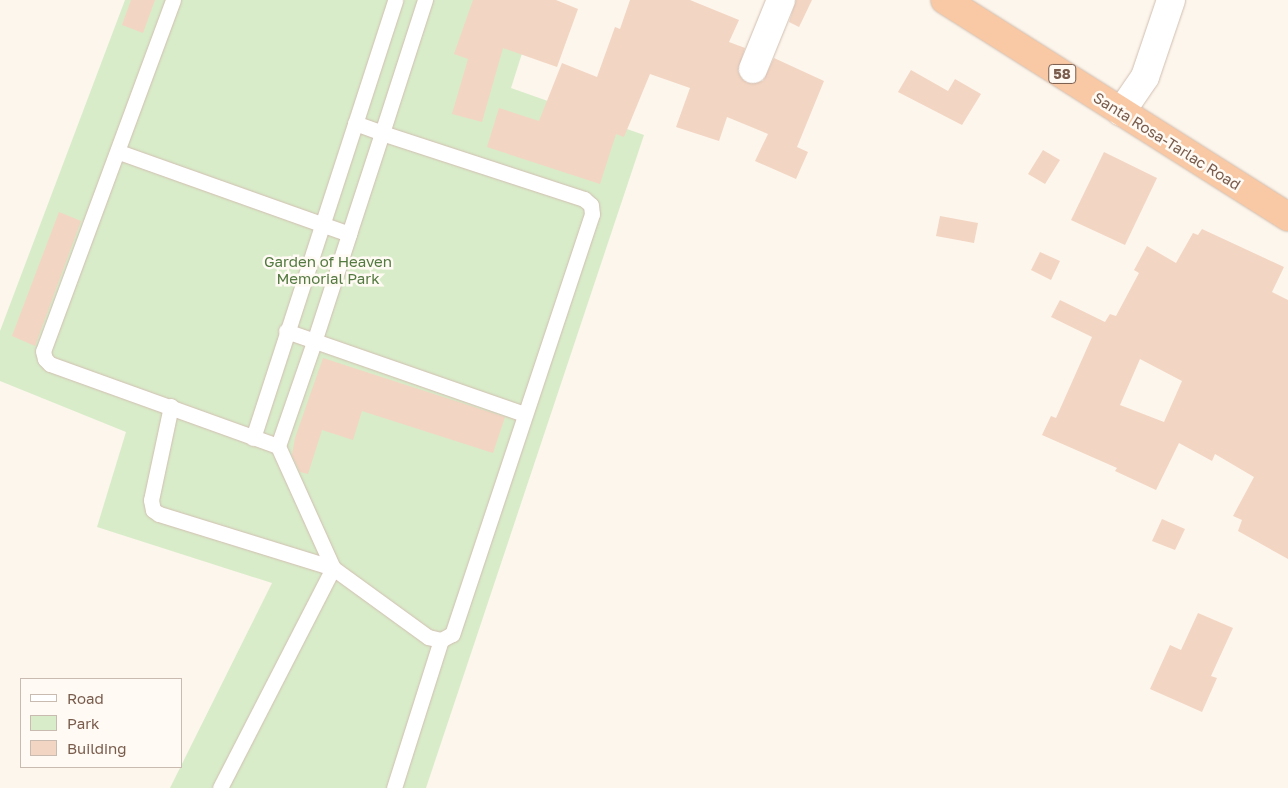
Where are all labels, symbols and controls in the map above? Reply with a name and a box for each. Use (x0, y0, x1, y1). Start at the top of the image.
road number: 58 (1048, 62, 1076, 86)
street label: Santa Rosa-Tarlac Road (1090, 88, 1244, 194)
park label: Garden of Heaven Memorial Park (264, 252, 392, 287)
legend (20, 678, 182, 768)
text: Road (67, 689, 104, 707)
text: Park (67, 714, 99, 732)
text: Building (67, 739, 127, 757)

